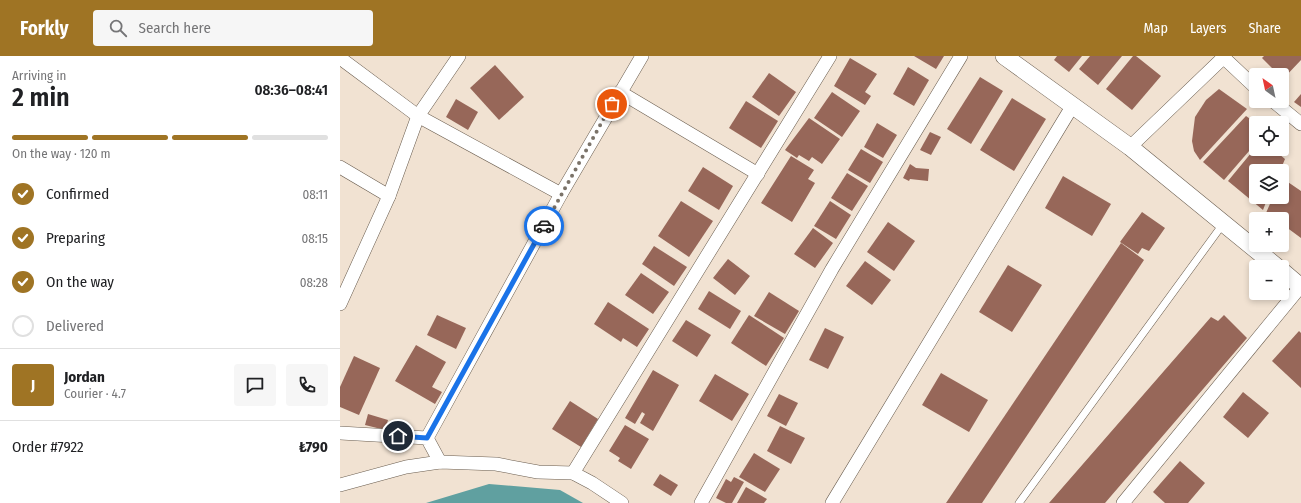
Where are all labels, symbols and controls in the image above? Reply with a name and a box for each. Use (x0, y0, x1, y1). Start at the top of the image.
search box (93, 10, 373, 46)
text: Forkly (20, 17, 69, 40)
icon: search (107, 17, 129, 39)
text: Search here (139, 19, 211, 37)
text: Map (1144, 20, 1168, 37)
text: Layers (1190, 20, 1226, 37)
text: Share (1248, 20, 1281, 37)
text: Arriving in (12, 68, 66, 83)
north arrow (1249, 68, 1289, 108)
map controls (1249, 68, 1289, 300)
text: 08:36–08:41 (254, 81, 328, 99)
text: 2 min (12, 82, 70, 113)
pin (595, 87, 629, 121)
icon: bag (601, 93, 623, 115)
button: locate (1249, 116, 1289, 156)
text: On the way · 120 m (12, 146, 110, 161)
button: layers (1249, 164, 1289, 204)
icon: check (12, 183, 34, 205)
text: Confirmed (46, 185, 109, 203)
text: 08:11 (303, 187, 328, 202)
courier (524, 206, 564, 246)
button: + (1249, 212, 1289, 252)
icon: car (533, 215, 555, 237)
icon: check (12, 227, 34, 249)
text: Preparing (46, 229, 105, 247)
text: 08:15 (301, 231, 328, 246)
button: − (1249, 260, 1289, 300)
icon: check (12, 271, 34, 293)
text: On the way (46, 273, 114, 291)
text: 08:28 (300, 275, 328, 290)
text: Delivered (46, 317, 104, 335)
button: chat (234, 364, 276, 406)
button: phone (286, 364, 328, 406)
text: Jordan (64, 368, 105, 386)
text: J (31, 376, 35, 394)
text: Courier · 4.7 (64, 386, 126, 401)
pin (381, 419, 415, 453)
icon: home (387, 425, 409, 447)
text: Order #7922 (12, 438, 84, 456)
text: ₺790 (299, 438, 328, 456)

